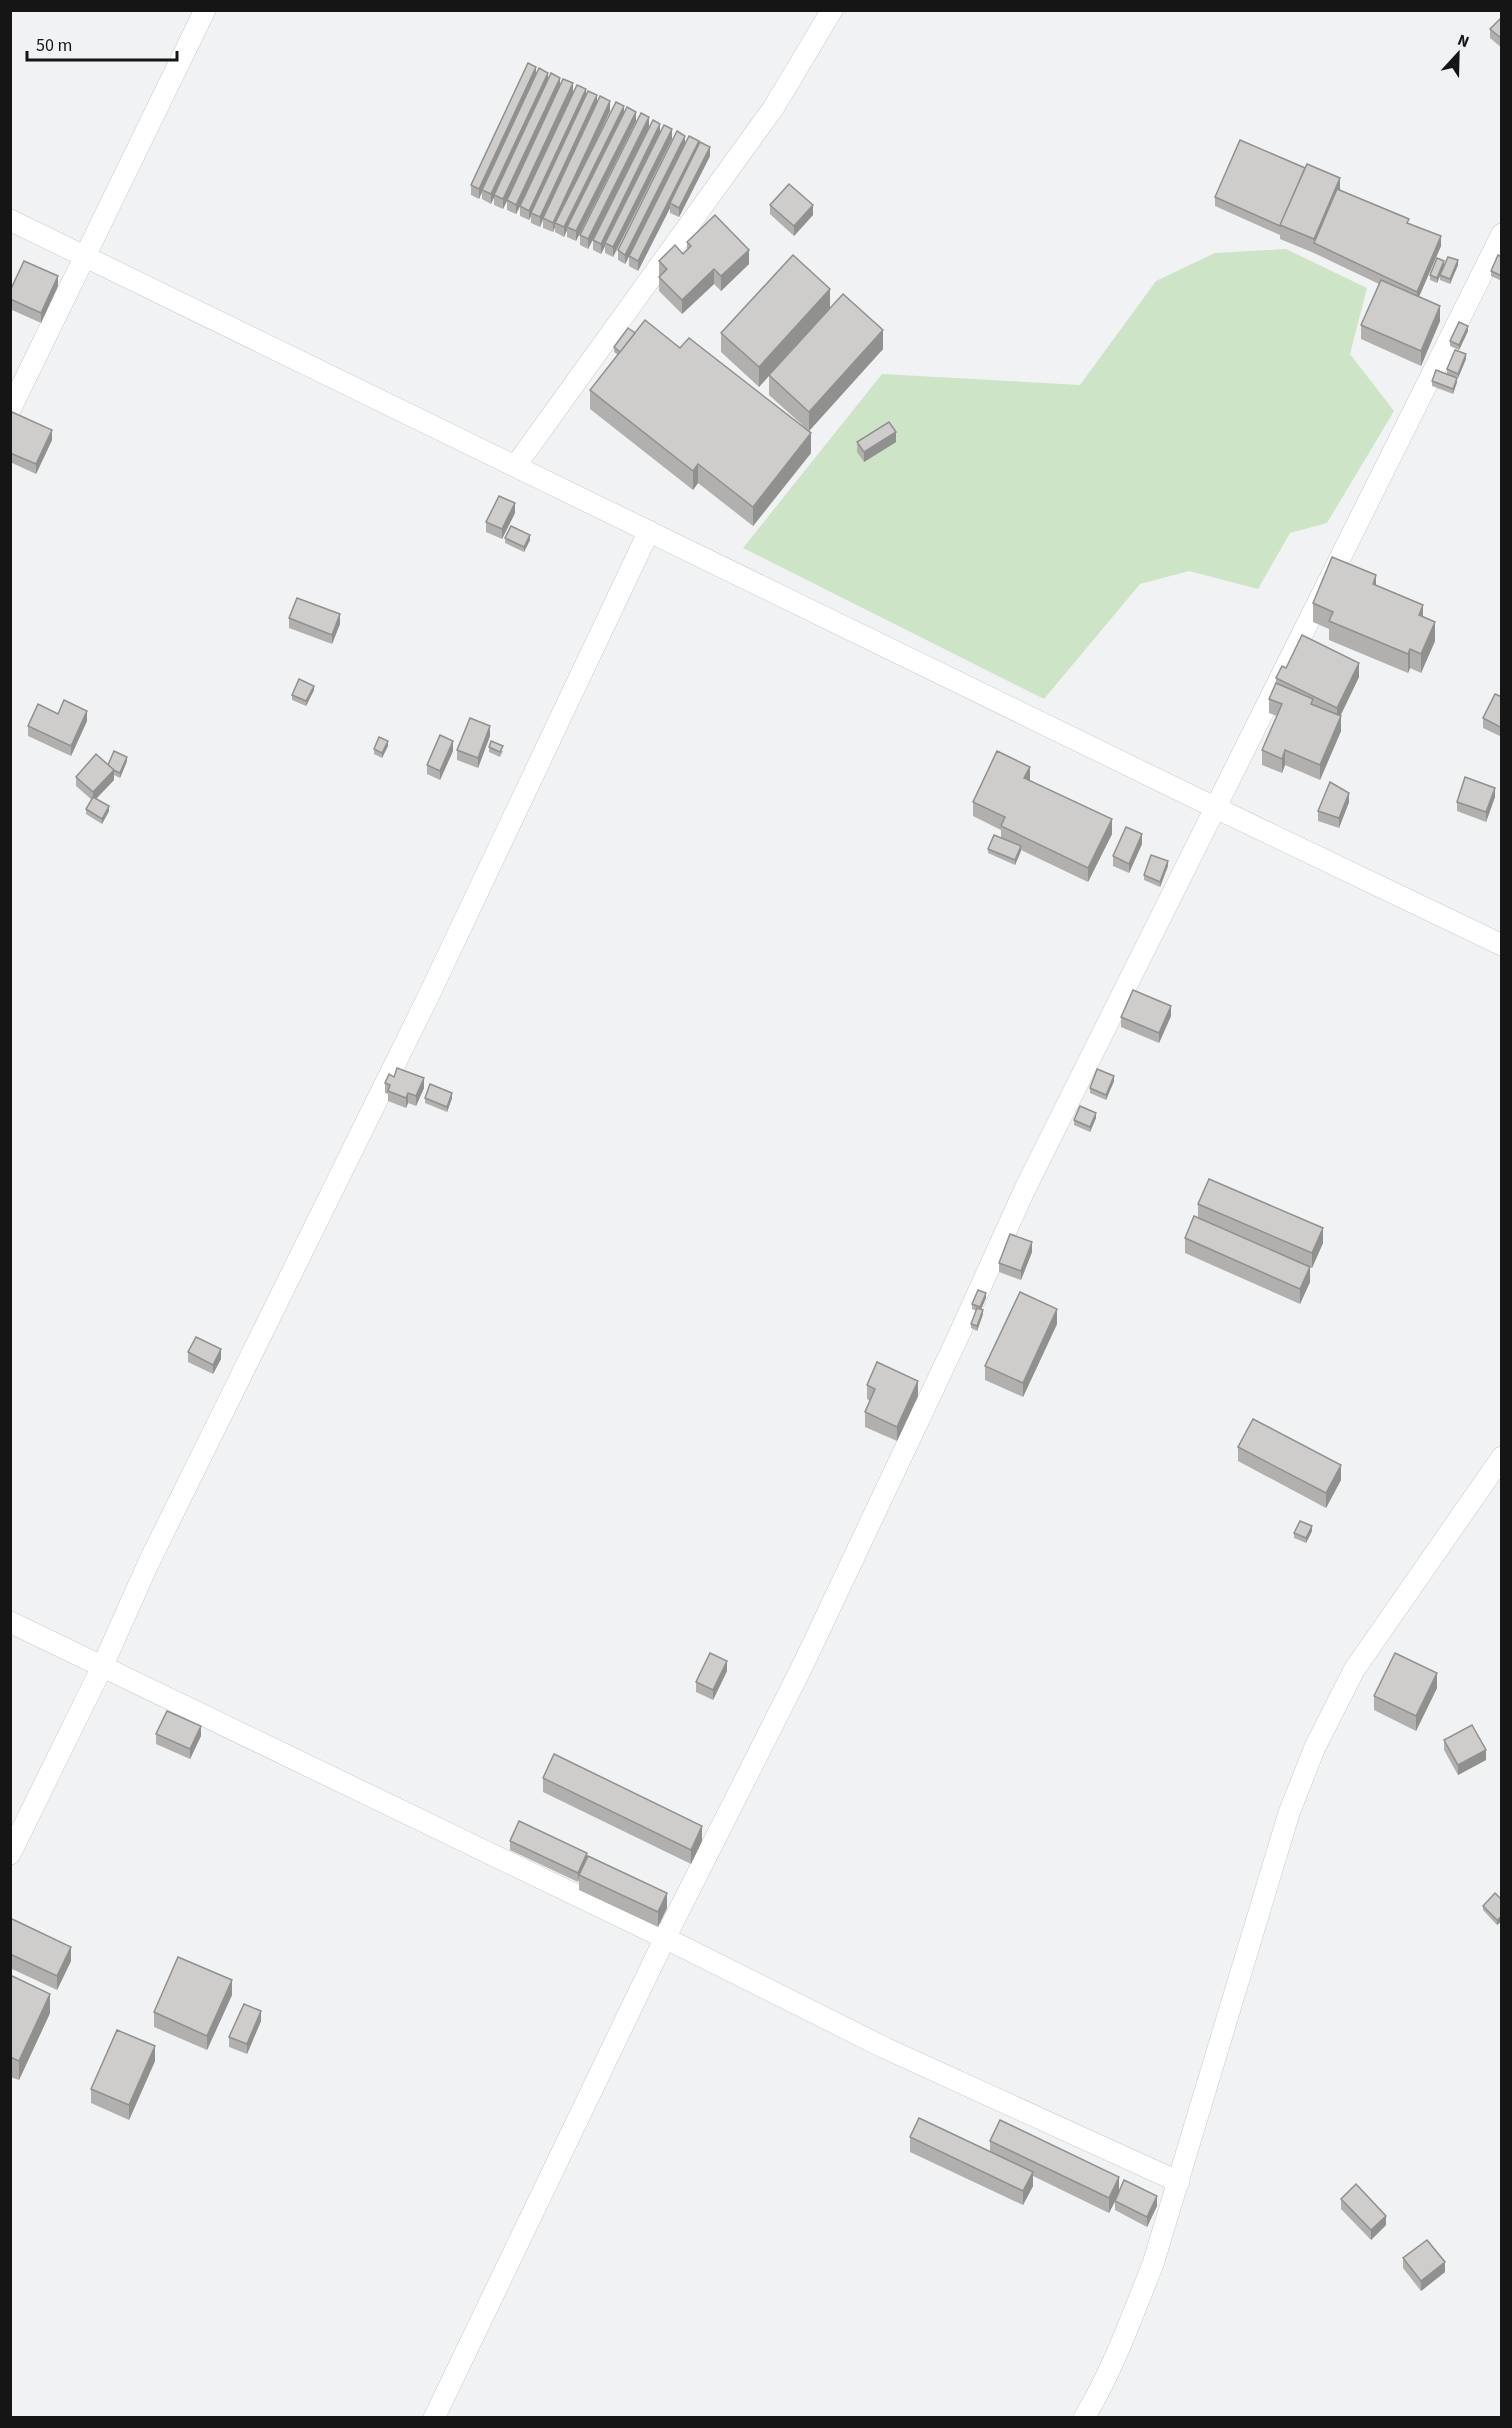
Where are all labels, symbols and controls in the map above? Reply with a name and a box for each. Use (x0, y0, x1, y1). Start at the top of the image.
scale bar (27, 24, 177, 62)
north arrow (1428, 24, 1488, 84)
text: N (1454, 29, 1472, 53)
text: 50 m (36, 33, 72, 58)

